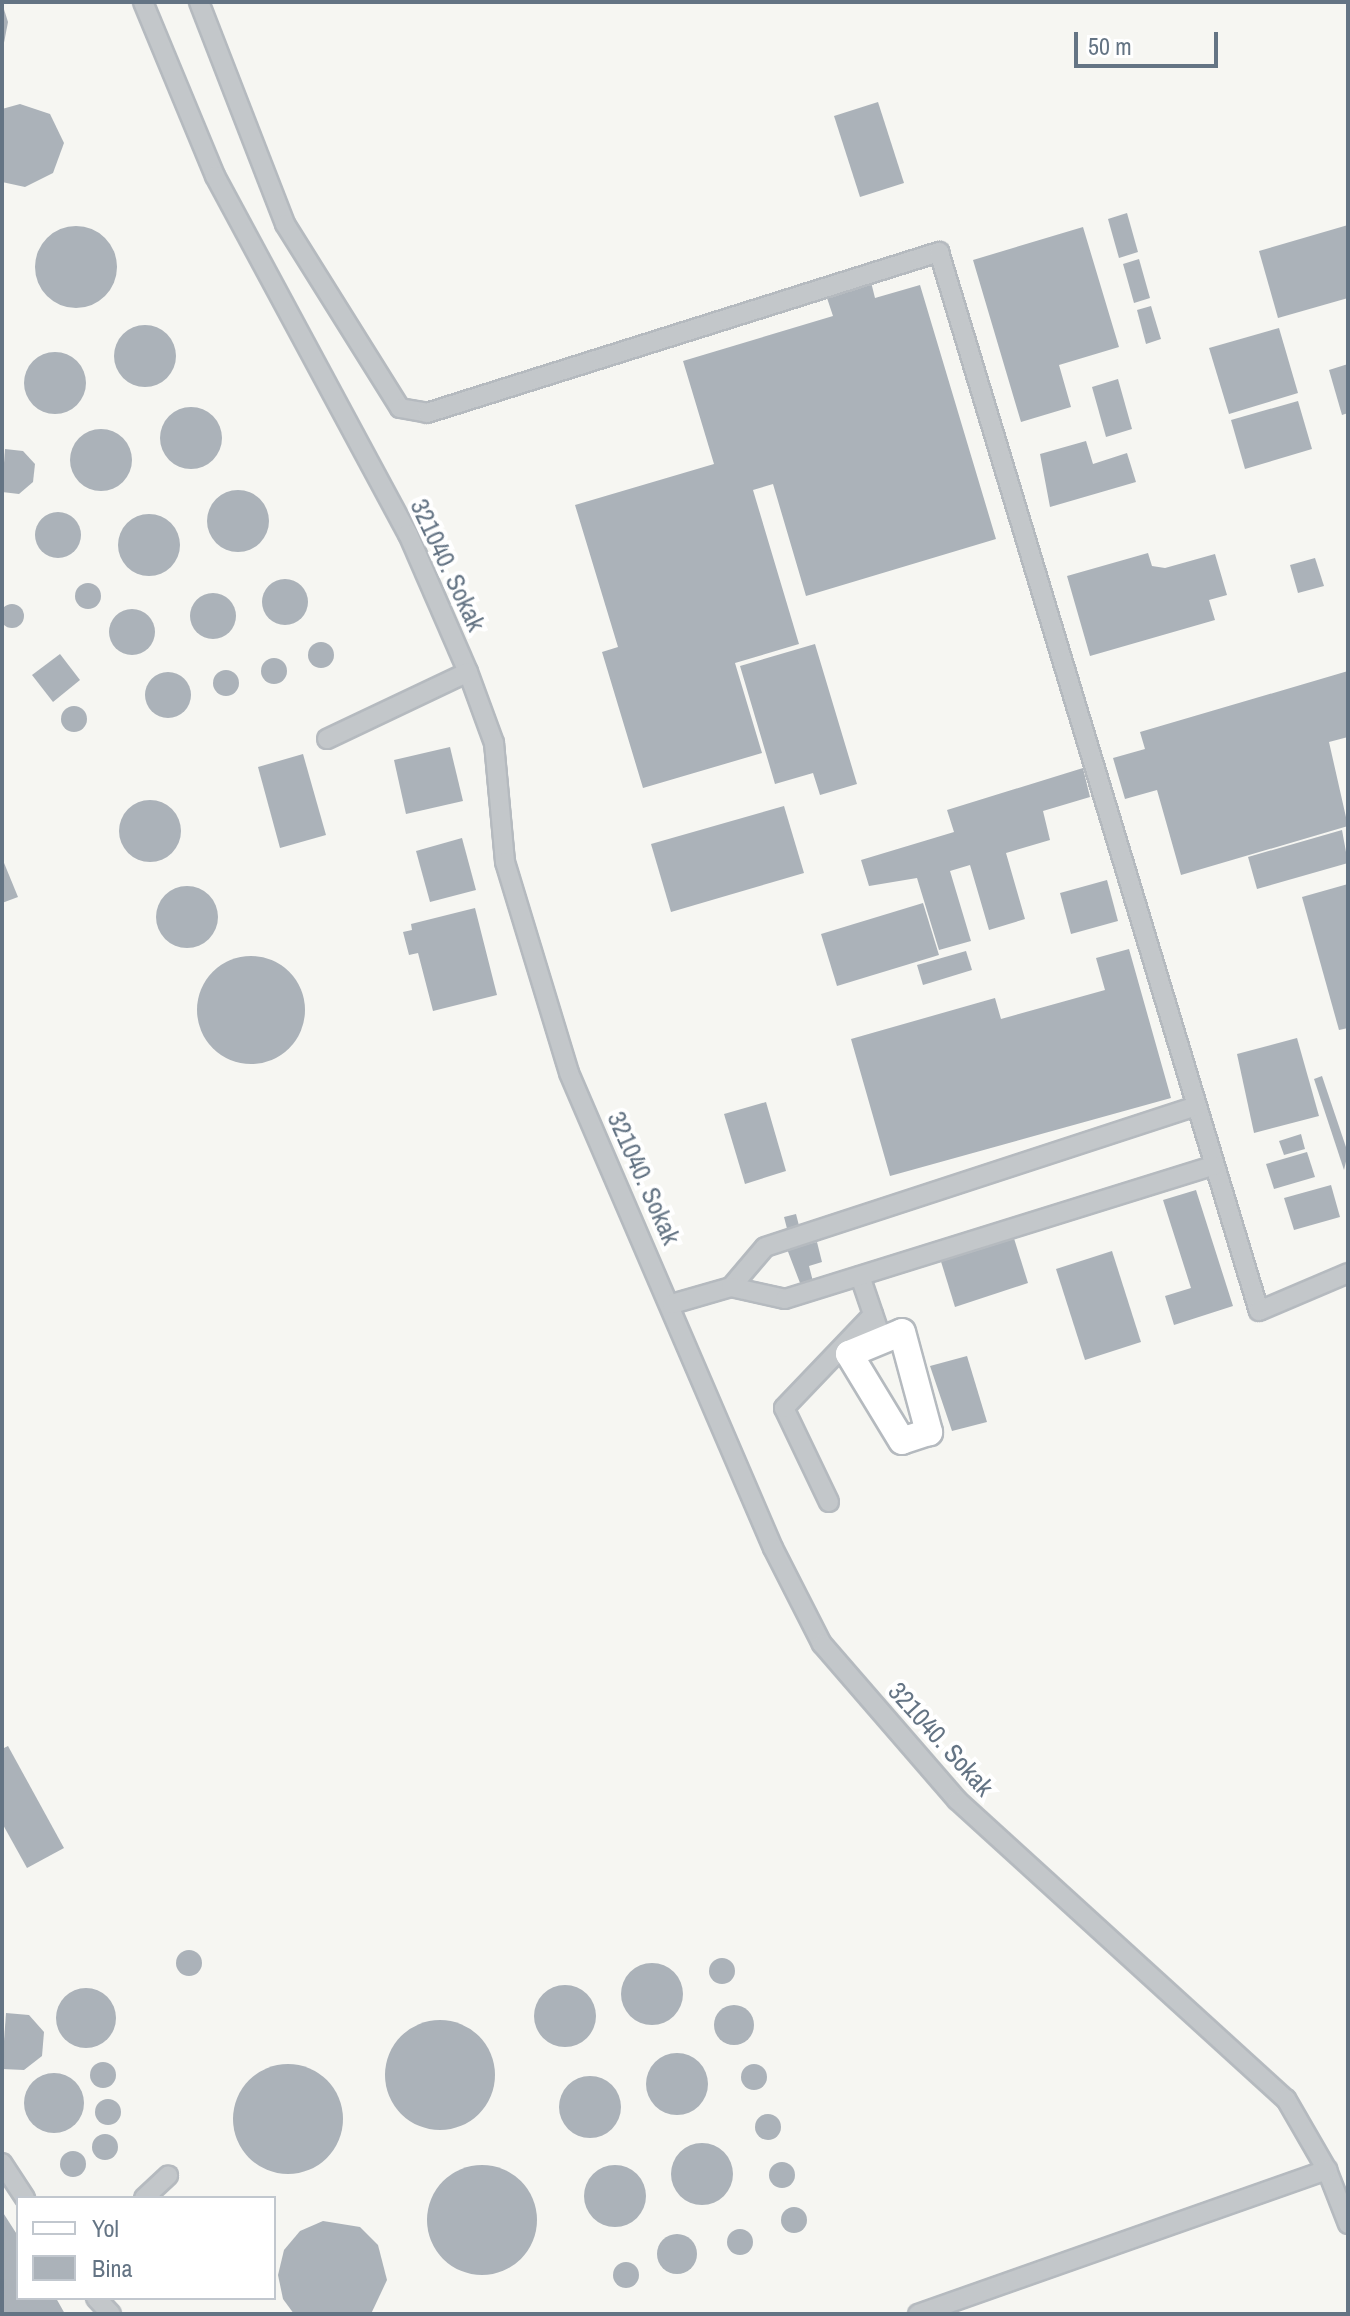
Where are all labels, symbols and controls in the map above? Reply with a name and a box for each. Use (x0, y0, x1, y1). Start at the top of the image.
scale bar (1078, 16, 1222, 66)
text: 50 m (1088, 30, 1132, 62)
street label: 321040. Sokak (404, 494, 492, 636)
street label: 321040. Sokak (601, 1107, 687, 1249)
street label: 321040. Sokak (882, 1676, 1000, 1802)
legend (16, 2196, 276, 2300)
text: Yol (92, 2212, 119, 2244)
text: Bina (92, 2252, 133, 2284)

